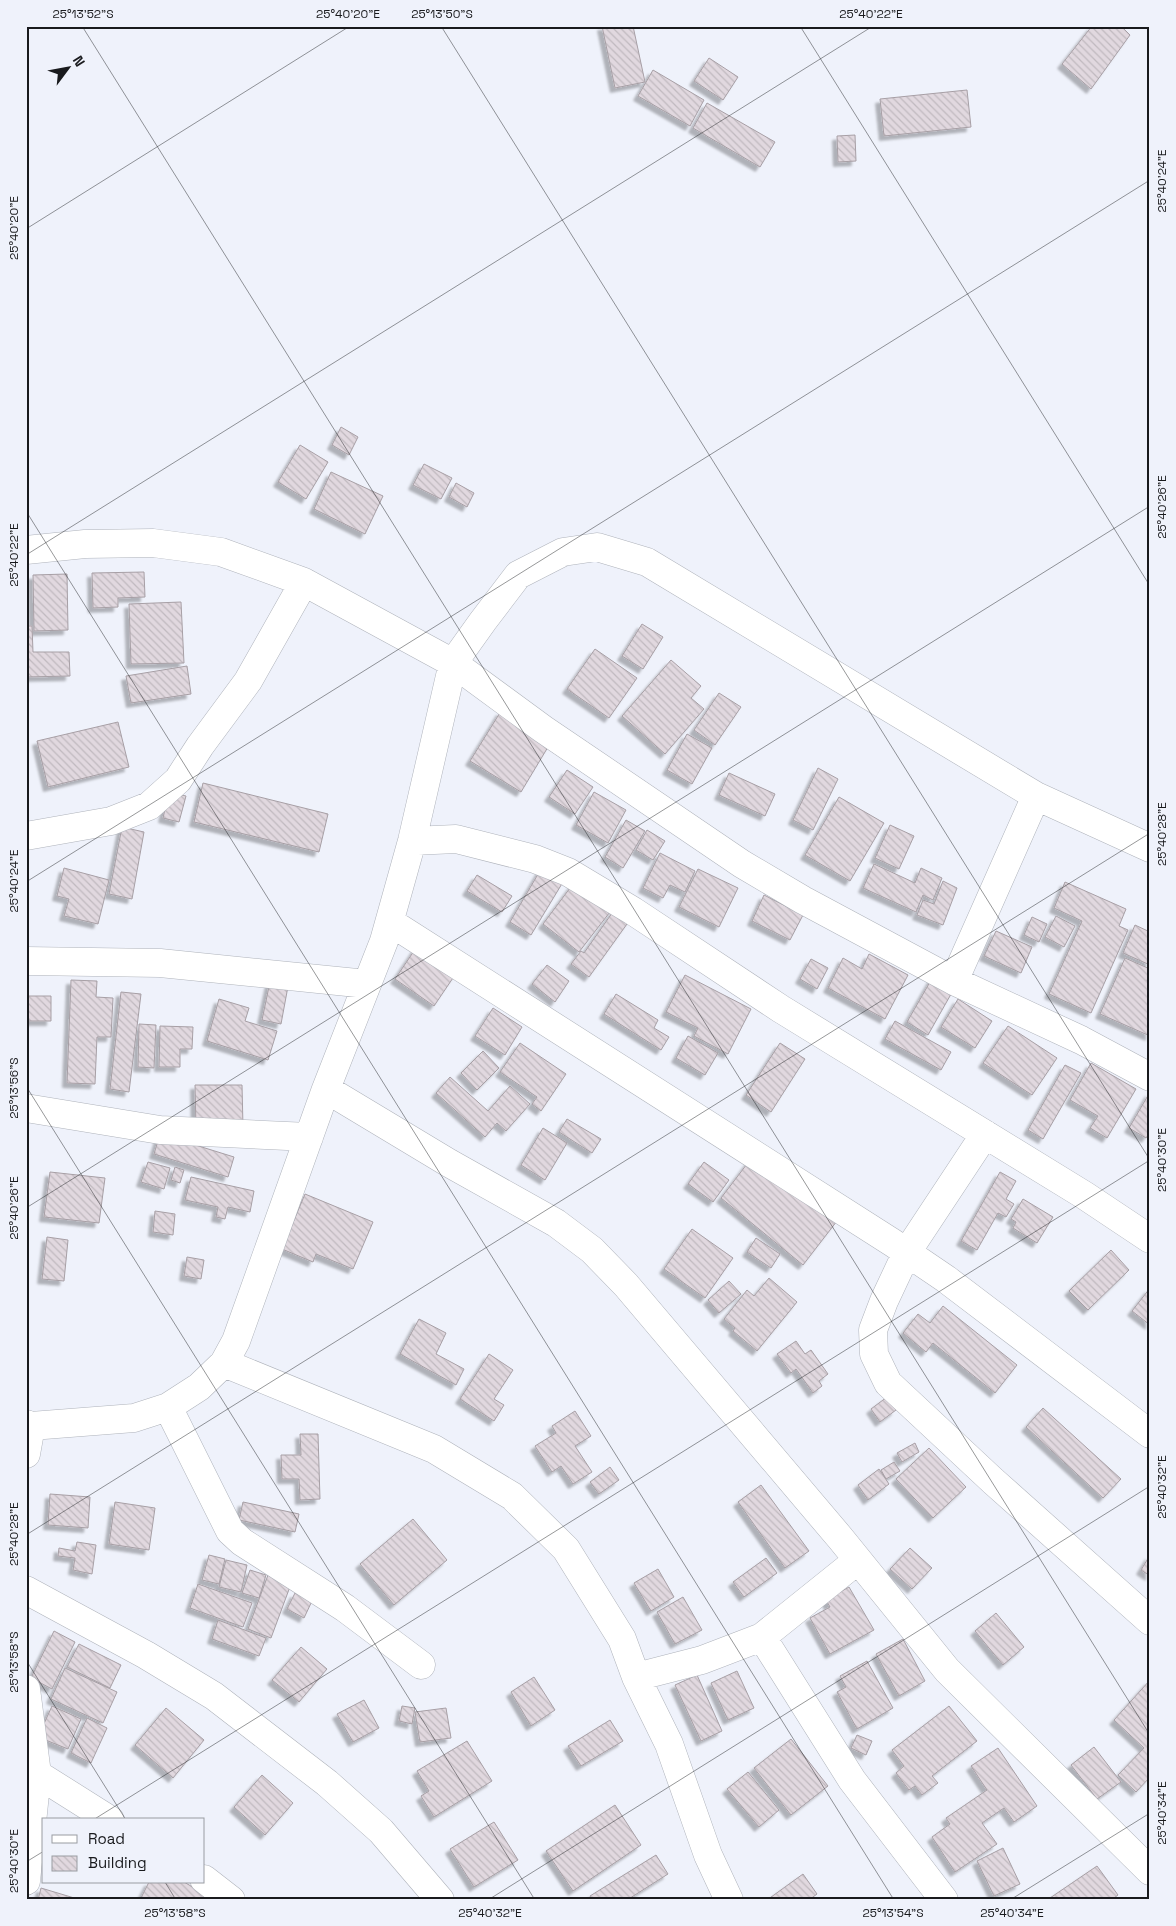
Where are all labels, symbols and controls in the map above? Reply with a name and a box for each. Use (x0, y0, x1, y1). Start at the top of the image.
text: 25°13'52"S (52, 6, 114, 22)
text: 25°40'20"E (316, 6, 380, 22)
text: 25°13'50"S (411, 6, 473, 22)
text: 25°40'22"E (839, 6, 903, 22)
north arrow (42, 42, 92, 92)
text: N (69, 52, 89, 70)
text: 25°40'24"E (1154, 149, 1170, 213)
text: 25°40'20"E (6, 196, 22, 260)
text: 25°40'26"E (1154, 475, 1170, 539)
text: 25°40'22"E (6, 523, 22, 587)
text: 25°40'28"E (1154, 802, 1170, 866)
text: 25°40'24"E (6, 849, 22, 913)
text: 25°13'56"S (6, 1057, 22, 1119)
text: 25°40'30"E (1154, 1128, 1170, 1192)
text: 25°40'26"E (6, 1176, 22, 1240)
text: 25°40'32"E (1154, 1455, 1170, 1519)
text: 25°40'28"E (6, 1502, 22, 1566)
text: 25°13'58"S (6, 1631, 22, 1693)
text: 25°40'34"E (1154, 1781, 1170, 1845)
legend (42, 1818, 205, 1884)
text: 25°40'30"E (6, 1829, 22, 1893)
text: Road (88, 1829, 125, 1848)
text: Building (88, 1853, 147, 1872)
text: 25°13'58"S (144, 1905, 206, 1921)
text: 25°40'32"E (458, 1905, 522, 1921)
text: 25°13'54"S (863, 1905, 924, 1921)
text: 25°40'34"E (980, 1905, 1044, 1921)

